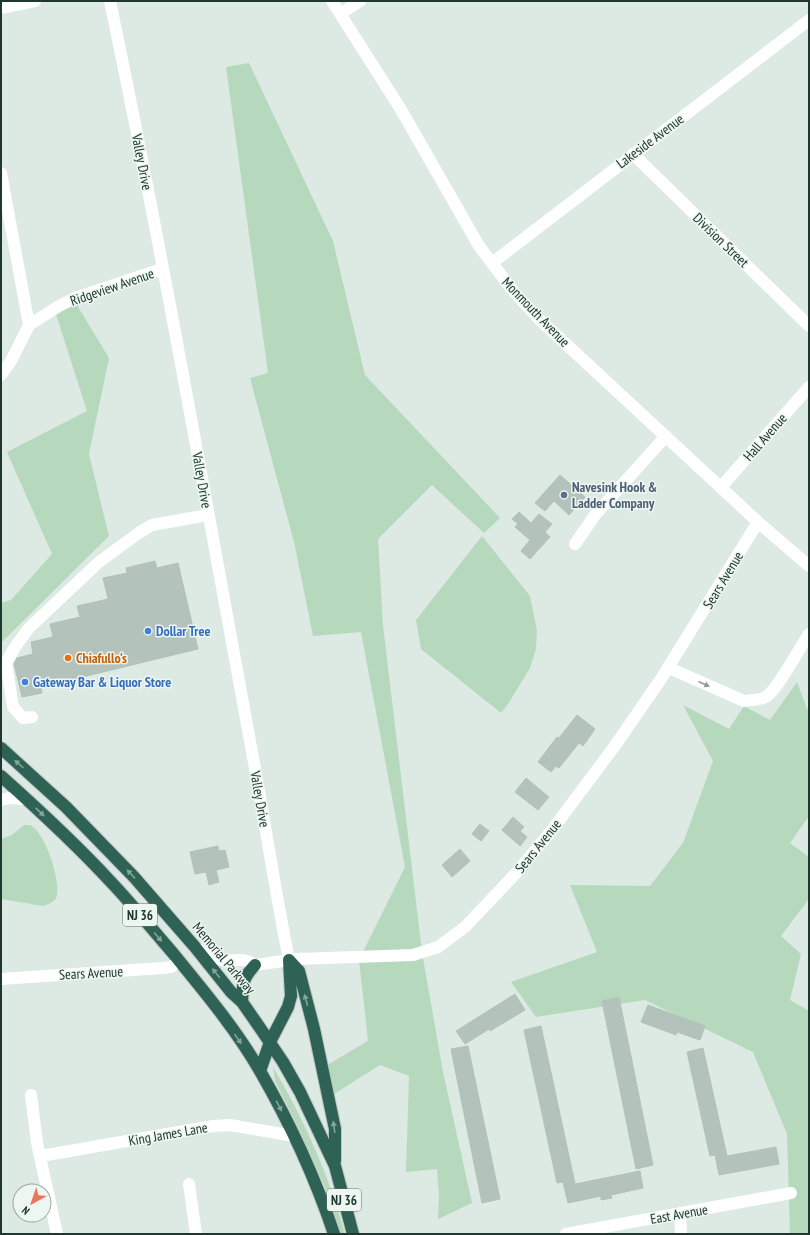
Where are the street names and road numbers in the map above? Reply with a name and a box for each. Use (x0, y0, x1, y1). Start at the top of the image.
street label: Lakeside Avenue (613, 110, 687, 172)
street label: Valley Drive (128, 131, 156, 192)
street label: Division Street (689, 209, 753, 271)
street label: Ridgeview Avenue (68, 264, 157, 310)
street label: Monmouth Avenue (498, 273, 574, 351)
street label: Hall Avenue (739, 409, 791, 465)
street label: Valley Drive (188, 449, 216, 510)
street label: Sears Avenue (699, 548, 747, 612)
street label: Valley Drive (246, 768, 274, 829)
street label: Sears Avenue (511, 815, 565, 877)
road number: NJ 36 (123, 904, 157, 926)
street label: Memorial Parkway (189, 918, 260, 998)
street label: Sears Avenue (59, 962, 124, 984)
street label: King James Lane (127, 1118, 209, 1150)
road number: NJ 36 (327, 1189, 361, 1211)
street label: East Avenue (649, 1200, 709, 1228)

